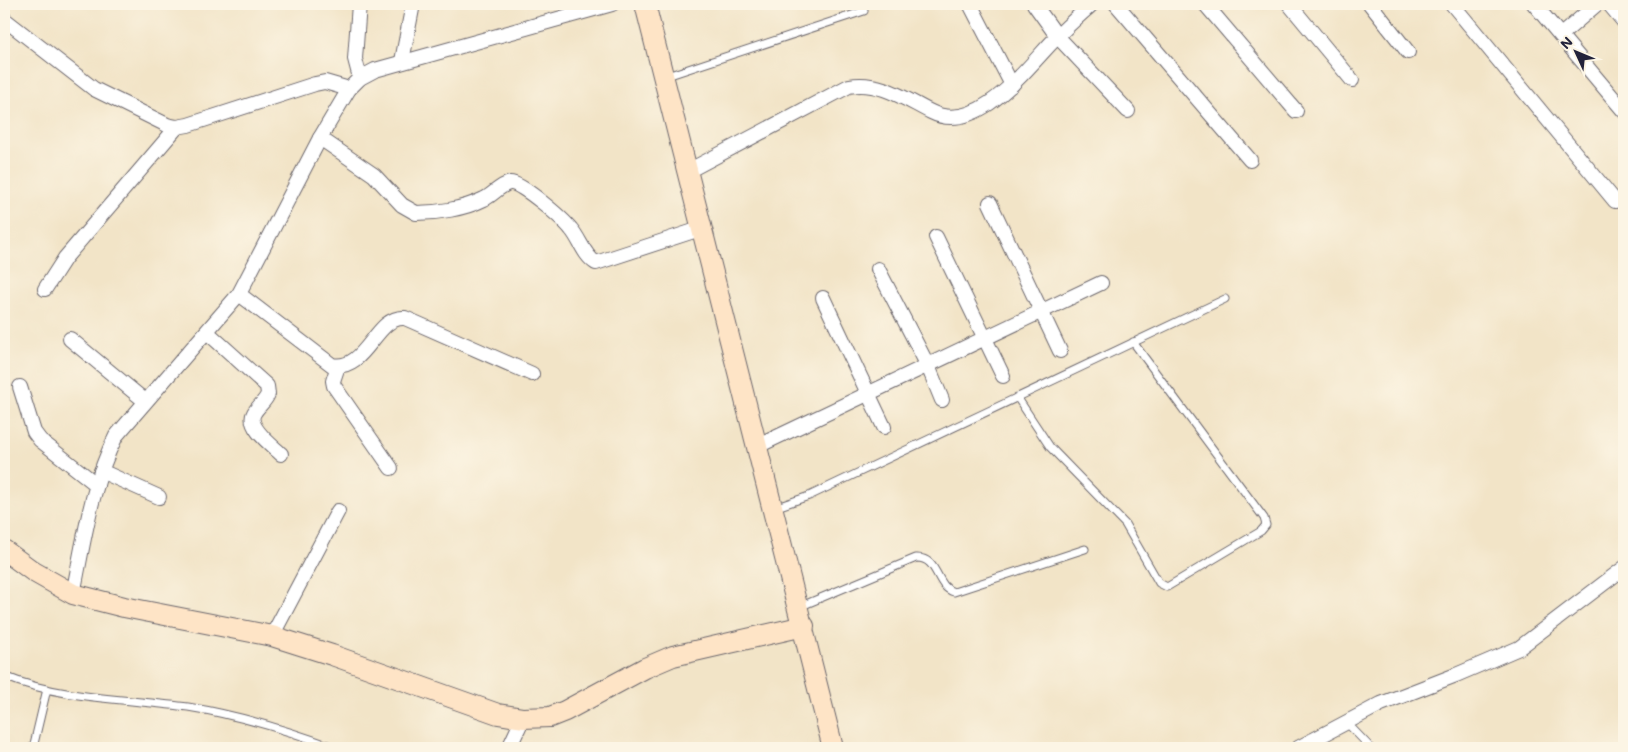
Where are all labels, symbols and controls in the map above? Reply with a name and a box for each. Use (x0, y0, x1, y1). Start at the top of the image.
north arrow (1550, 28, 1600, 78)
text: N (1556, 32, 1577, 53)

